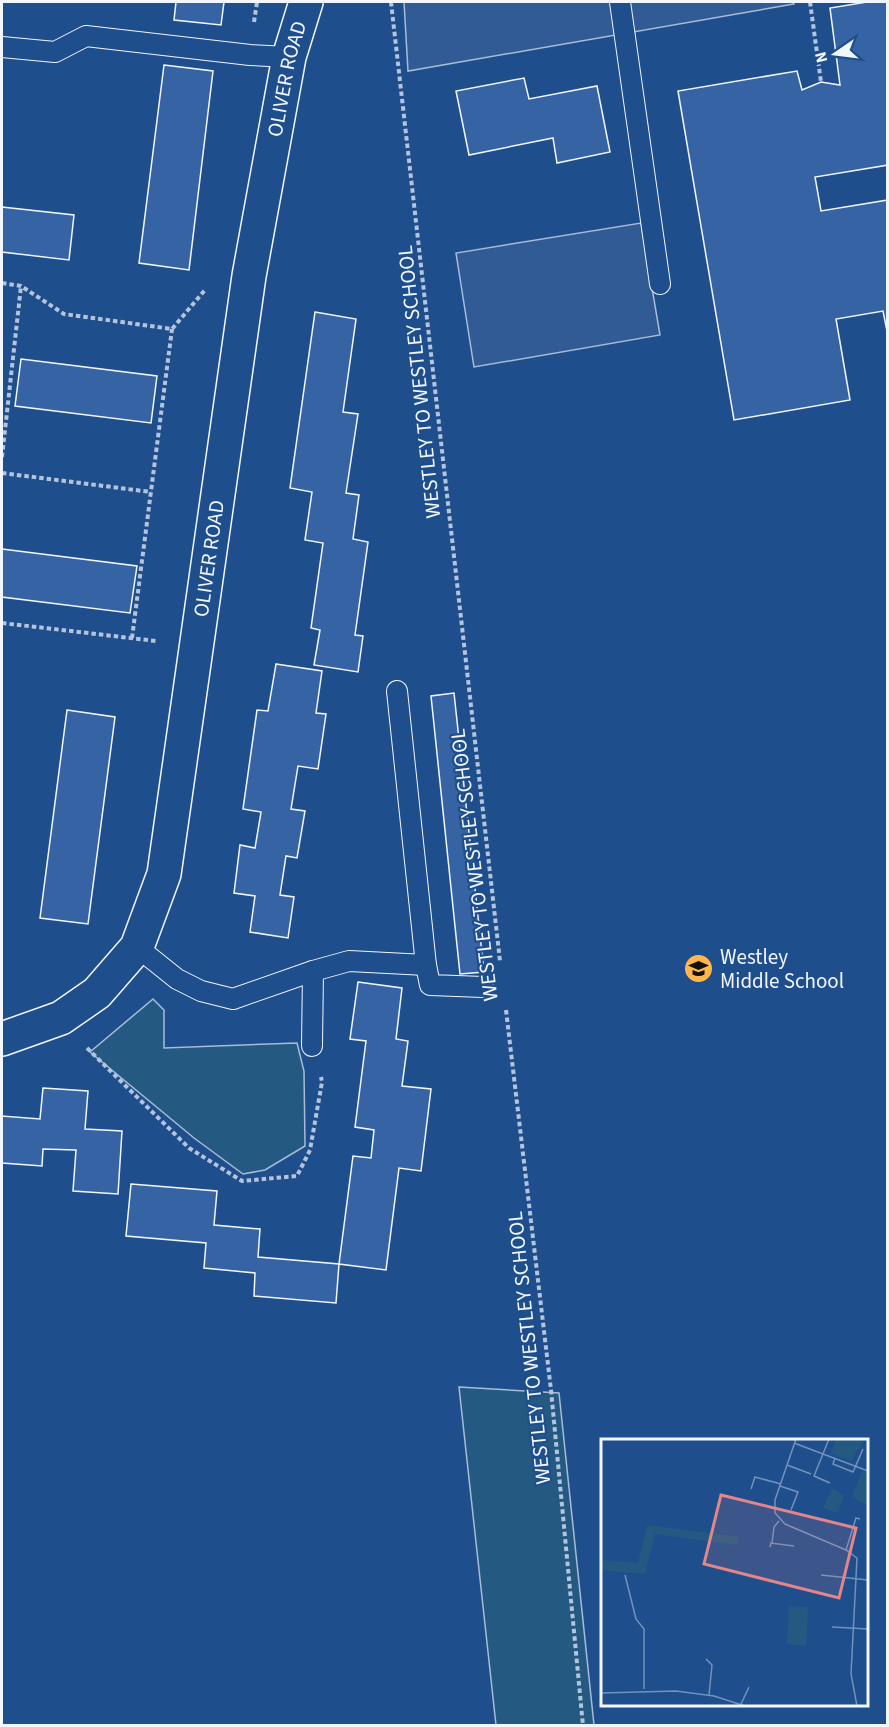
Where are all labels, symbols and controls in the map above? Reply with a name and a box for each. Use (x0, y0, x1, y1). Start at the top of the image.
street label: OLIVER ROAD (260, 17, 314, 139)
north arrow (805, 24, 865, 84)
text: N (809, 50, 833, 65)
street label: WESTLEY TO WESTLEY SCHOOL (390, 244, 448, 520)
street label: OLIVER ROAD (186, 498, 232, 619)
street label: WESTLEY TO WESTLEY SCHOOL (442, 727, 506, 1003)
place label: Westley Middle School (720, 942, 844, 996)
school or university icon: Westley Middle School (683, 953, 715, 985)
street label: WESTLEY TO WESTLEY SCHOOL (500, 1210, 558, 1486)
inset map (601, 1439, 868, 1706)

